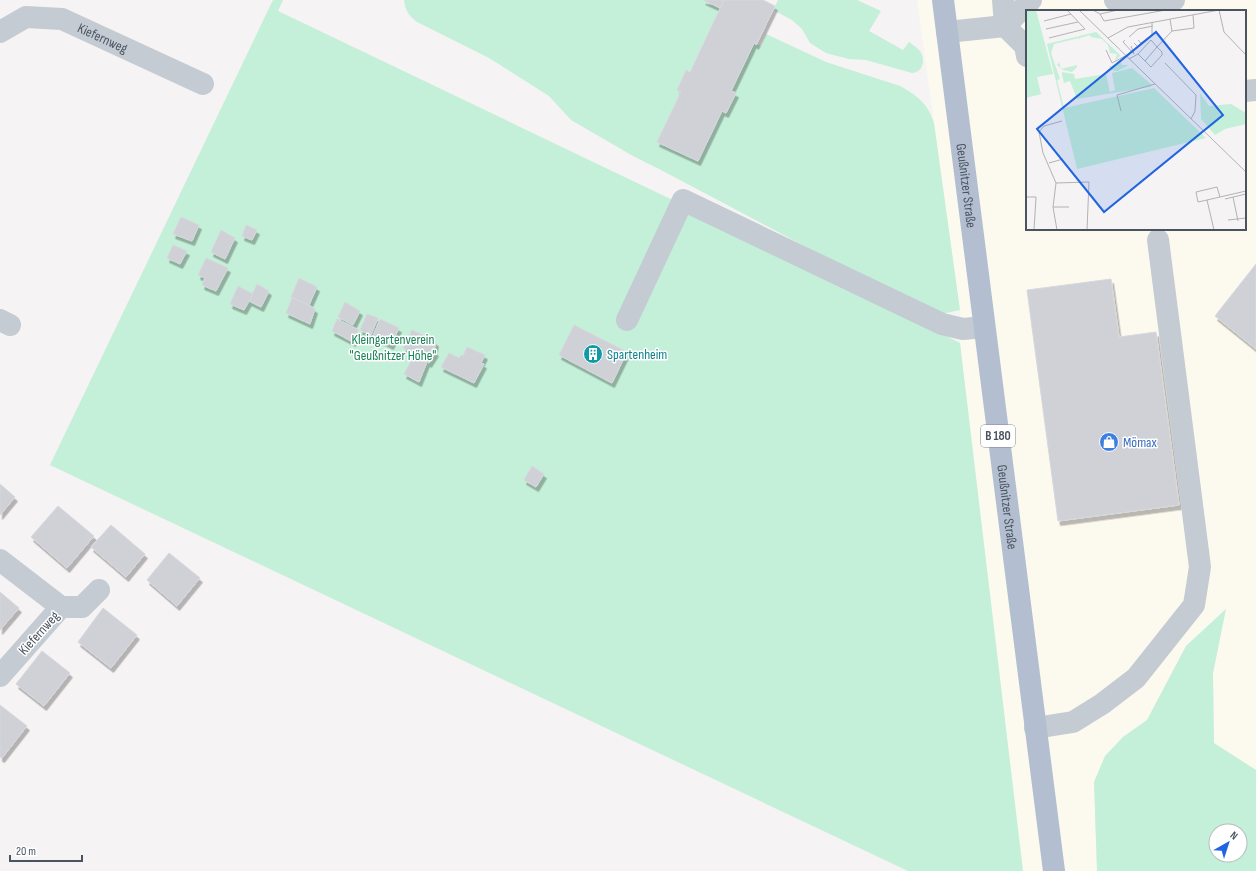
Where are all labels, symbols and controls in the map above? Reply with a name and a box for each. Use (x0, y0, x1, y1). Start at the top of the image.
inset map (1026, 10, 1246, 230)
street label: Kiefernweg (75, 19, 131, 57)
street label: Geußnitzer Straße (953, 142, 980, 229)
park label: Kleingartenverein "Geußnitzer Höhe" (350, 331, 436, 364)
building icon: Spartenheim (582, 343, 604, 365)
place label: Spartenheim (607, 346, 667, 363)
road number: B 180 (981, 425, 1015, 447)
shop icon: Mömax (1098, 431, 1120, 453)
place label: Mömax (1123, 434, 1158, 451)
street label: Geußnitzer Straße (994, 464, 1021, 550)
street label: Kiefernweg (15, 607, 63, 658)
north arrow (1208, 823, 1248, 863)
text: N (1228, 829, 1240, 843)
scale bar (10, 837, 82, 863)
text: 20 m (16, 844, 36, 859)

